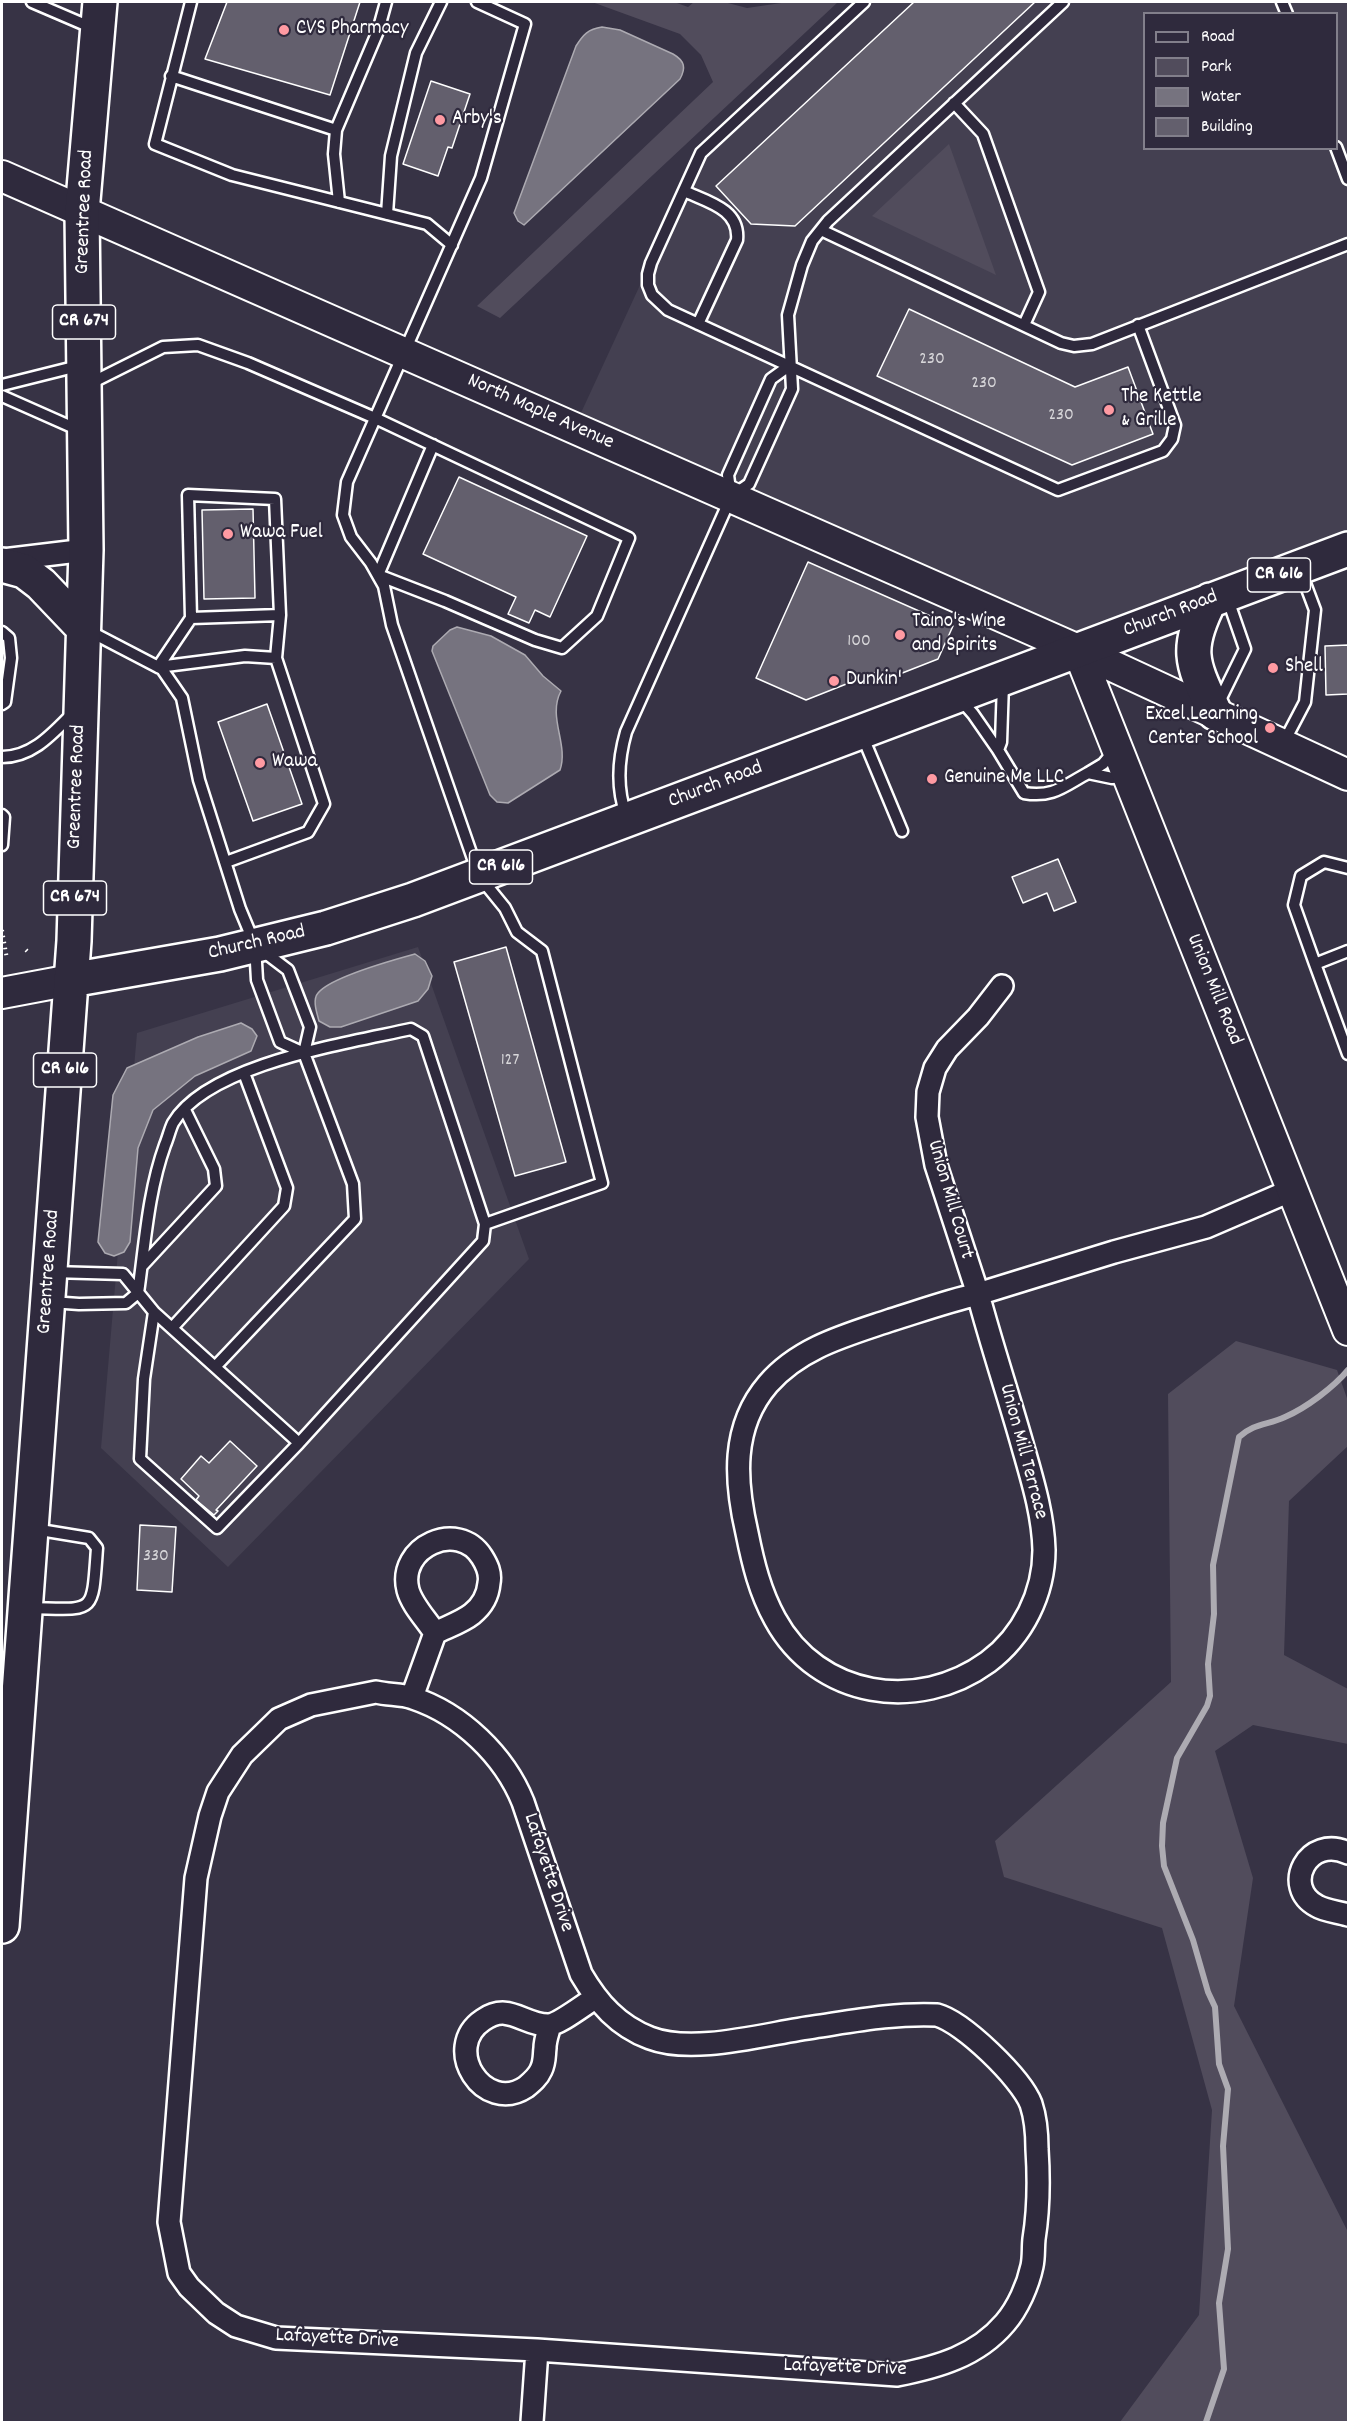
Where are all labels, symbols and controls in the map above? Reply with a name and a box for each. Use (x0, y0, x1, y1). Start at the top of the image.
legend (1143, 12, 1338, 150)
place label: CVS Pharmacy (296, 17, 409, 43)
marker: CVS Pharmacy (277, 23, 291, 37)
text: Road (1201, 25, 1235, 50)
text: Park (1201, 55, 1232, 80)
text: Water (1201, 85, 1241, 110)
place label: Arby's (452, 107, 502, 133)
marker: Arby's (433, 113, 447, 127)
text: Building (1201, 115, 1253, 140)
street label: Greentree Road (71, 149, 101, 275)
road number: CR 674 (52, 305, 116, 339)
house number: 230 (919, 350, 945, 372)
street label: North Maple Avenue (463, 369, 617, 457)
house number: 230 (971, 374, 997, 396)
place label: The Kettle & Grille (1121, 385, 1202, 435)
marker: The Kettle & Grille (1102, 403, 1116, 417)
house number: 230 (1048, 406, 1074, 428)
place label: Wawa Fuel (240, 521, 323, 547)
marker: Wawa Fuel (221, 527, 235, 541)
road number: CR 616 (1248, 558, 1310, 592)
street label: Church Road (1120, 586, 1222, 644)
place label: Taino's Wine and Spirits (912, 610, 1006, 660)
marker: Taino's Wine and Spirits (893, 628, 907, 642)
house number: 100 (847, 632, 871, 654)
place label: Shell (1285, 655, 1323, 681)
marker: Shell (1266, 661, 1280, 675)
place label: Dunkin' (846, 668, 902, 694)
marker: Dunkin' (827, 674, 841, 688)
place label: Excel Learning Center School (1145, 703, 1258, 753)
marker: Excel Learning Center School (1263, 721, 1277, 735)
street label: Greentree Road (63, 724, 93, 850)
place label: Wawa (272, 750, 317, 776)
marker: Wawa (253, 756, 267, 770)
street label: Church Road (665, 757, 767, 815)
place label: Genuine Me LLC (944, 766, 1064, 792)
marker: Genuine Me LLC (925, 772, 939, 786)
road number: CR 616 (470, 850, 532, 884)
road number: CR 674 (44, 881, 106, 915)
street label: Church Road (206, 921, 308, 967)
street label: Union Mill Road (1179, 931, 1247, 1049)
house number: 127 (501, 1051, 519, 1073)
road number: CR 616 (34, 1053, 97, 1087)
street label: Union Mill Court (920, 1138, 978, 1262)
street label: Greentree Road (33, 1209, 67, 1335)
street label: Union Mill Terrace (992, 1381, 1052, 1523)
house number: 330 (143, 1547, 169, 1569)
street label: Lafayette Drive (516, 1810, 578, 1936)
street label: Lafayette Drive (275, 2324, 399, 2356)
street label: Lafayette Drive (783, 2354, 907, 2384)

